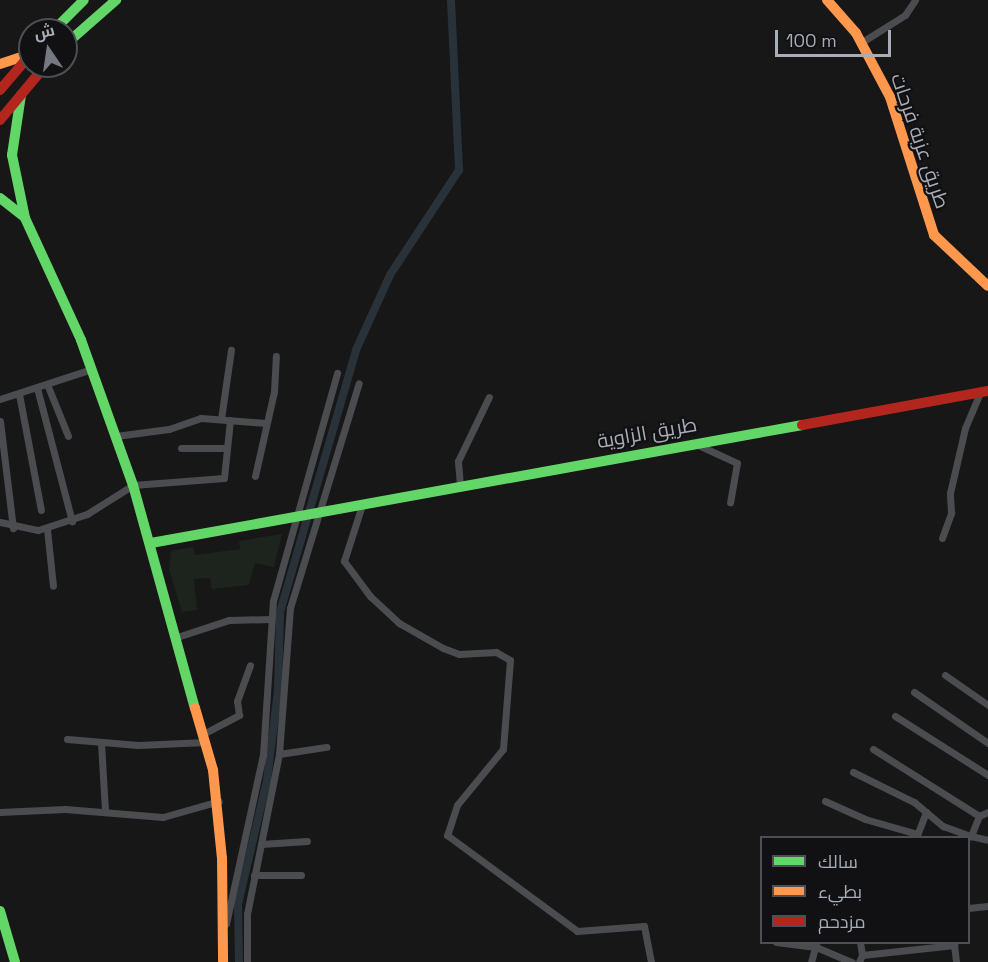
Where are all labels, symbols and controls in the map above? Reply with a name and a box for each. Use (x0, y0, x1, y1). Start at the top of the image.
north arrow (18, 18, 78, 78)
scale bar (778, 18, 894, 56)
text: ش (32, 19, 57, 44)
text: 100 m (786, 29, 837, 52)
street label: طريق عزبة فرحات (886, 70, 954, 212)
street label: طريق الزاوية (595, 412, 699, 454)
legend (760, 836, 970, 944)
text: سالك (818, 850, 858, 873)
text: بطيء (818, 880, 862, 903)
text: مزدحم (818, 910, 866, 933)

